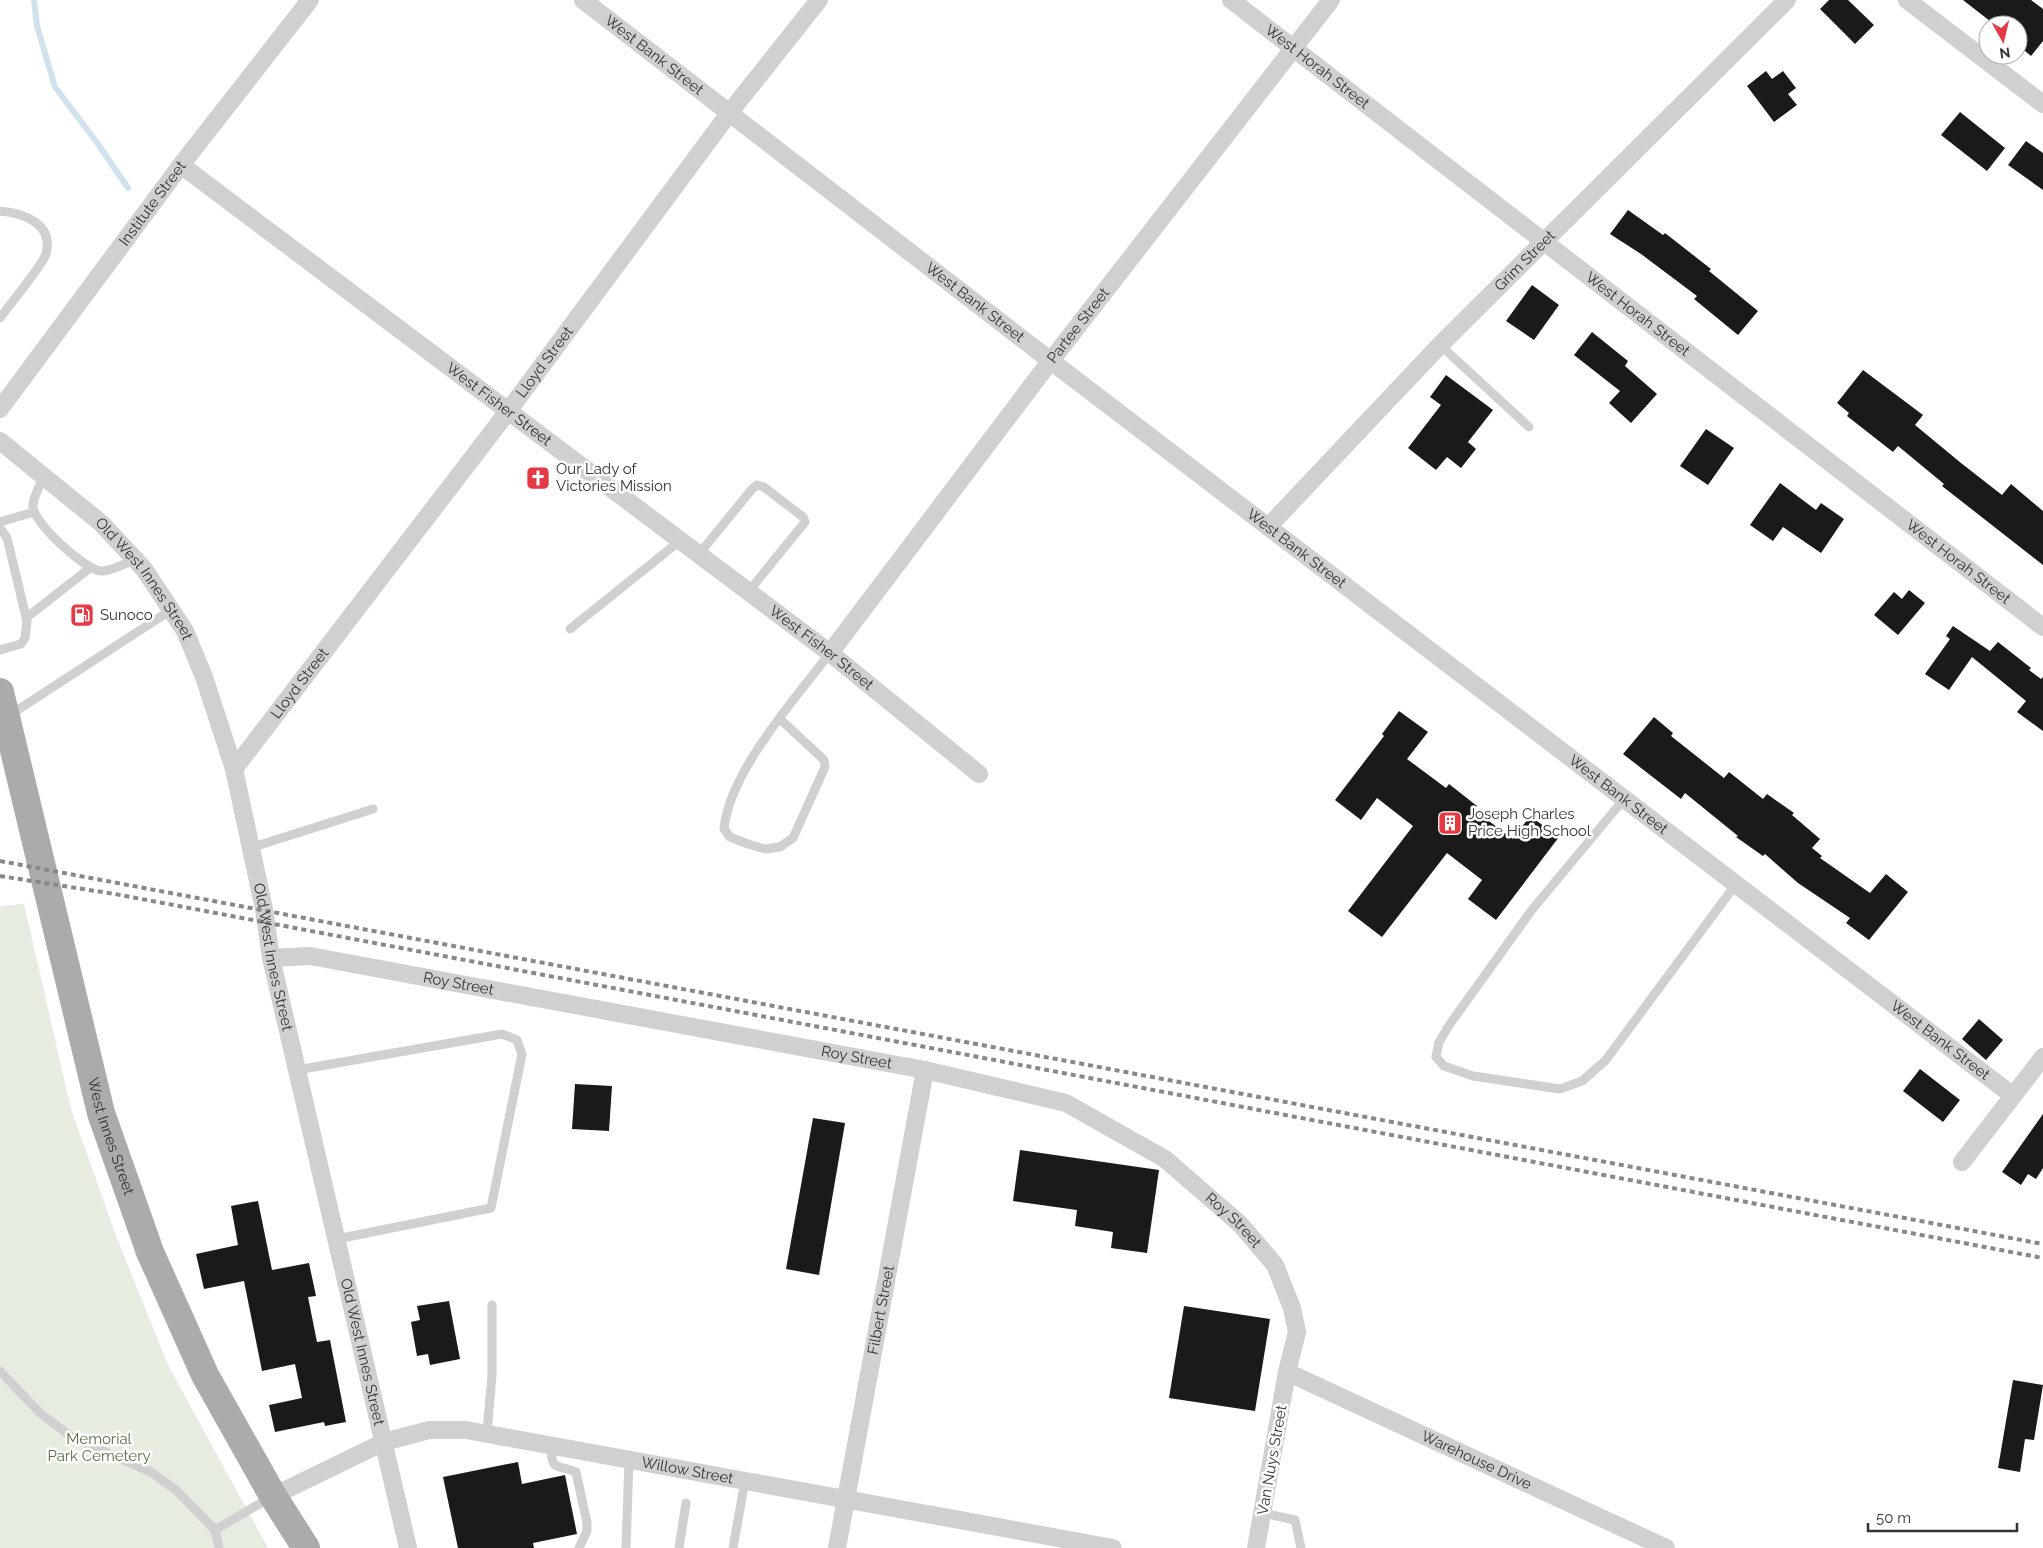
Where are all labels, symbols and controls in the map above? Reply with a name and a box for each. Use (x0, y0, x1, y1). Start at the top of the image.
street label: West Bank Street (601, 11, 707, 99)
north arrow (1978, 15, 2028, 65)
street label: West Horah Street (1261, 21, 1373, 113)
text: N (1998, 44, 2011, 62)
street label: Institute Street (115, 157, 190, 249)
street label: Grim Street (1491, 227, 1559, 295)
street label: West Bank Street (922, 259, 1028, 346)
street label: West Horah Street (1582, 268, 1694, 360)
street label: Partee Street (1043, 284, 1113, 367)
street label: Lloyd Street (512, 323, 577, 401)
street label: West Fisher Street (443, 359, 555, 450)
place label: Our Lady of Victories Mission (556, 460, 672, 495)
church icon: Our Lady of Victories Mission (525, 465, 551, 491)
street label: West Bank Street (1243, 505, 1350, 592)
street label: Old West Innes Street (91, 514, 197, 643)
street label: West Horah Street (1903, 516, 2014, 608)
fuel station icon: Sunoco (69, 602, 95, 628)
street label: West Fisher Street (766, 602, 877, 694)
place label: Sunoco (100, 606, 153, 624)
street label: Lloyd Street (267, 644, 332, 722)
street label: West Bank Street (1565, 751, 1672, 838)
place label: Joseph Charles Price High School (1468, 805, 1592, 840)
building icon: Joseph Charles Price High School (1437, 810, 1463, 836)
street label: Old West Innes Street (250, 881, 297, 1033)
street label: Roy Street (422, 968, 495, 999)
street label: West Bank Street (1887, 997, 1993, 1084)
street label: Roy Street (820, 1042, 893, 1073)
street label: West Innes Street (84, 1076, 138, 1197)
street label: Roy Street (1202, 1189, 1265, 1251)
street label: Filbert Street (864, 1264, 898, 1356)
street label: Old West Innes Street (337, 1277, 388, 1427)
street label: Van Nuys Street (1253, 1404, 1291, 1516)
street label: Warehouse Drive (1419, 1427, 1535, 1493)
park label: Memorial Park Cemetery (47, 1430, 151, 1465)
street label: Willow Street (640, 1453, 735, 1488)
scale bar (1868, 1500, 2017, 1532)
text: 50 m (1876, 1509, 1911, 1527)

